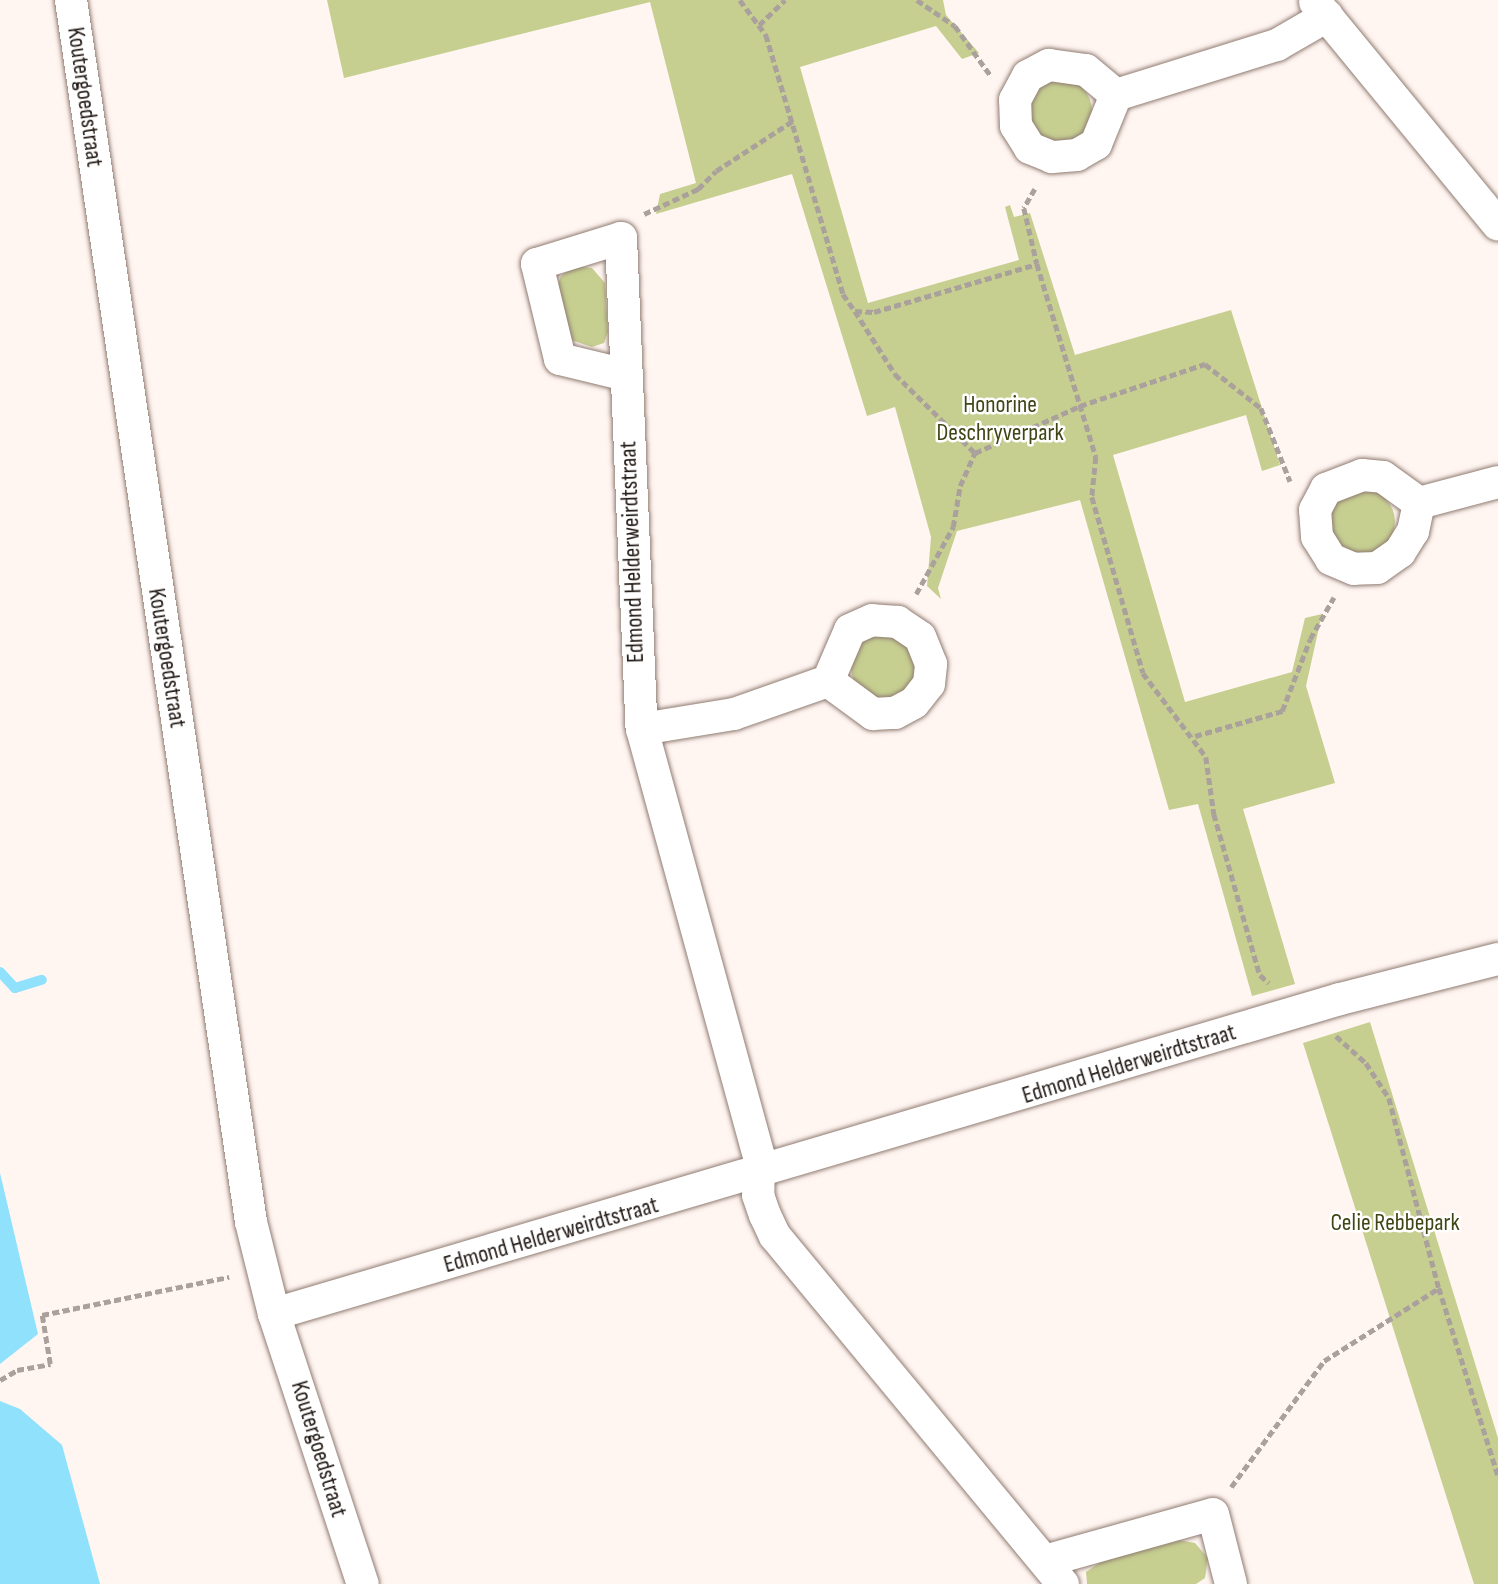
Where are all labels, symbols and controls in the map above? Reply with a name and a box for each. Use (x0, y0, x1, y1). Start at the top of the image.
street label: Koutergoedstraat (61, 25, 109, 169)
park label: Honorine Deschryverpark (936, 391, 1064, 447)
street label: Edmond Helderweirdtstraat (614, 441, 650, 663)
street label: Koutergoedstraat (142, 586, 192, 730)
street label: Edmond Helderweirdtstraat (1019, 1018, 1239, 1110)
street label: Edmond Helderweirdtstraat (440, 1191, 662, 1279)
park label: Celie Rebbepark (1330, 1209, 1460, 1237)
street label: Koutergoedstraat (285, 1377, 353, 1521)

